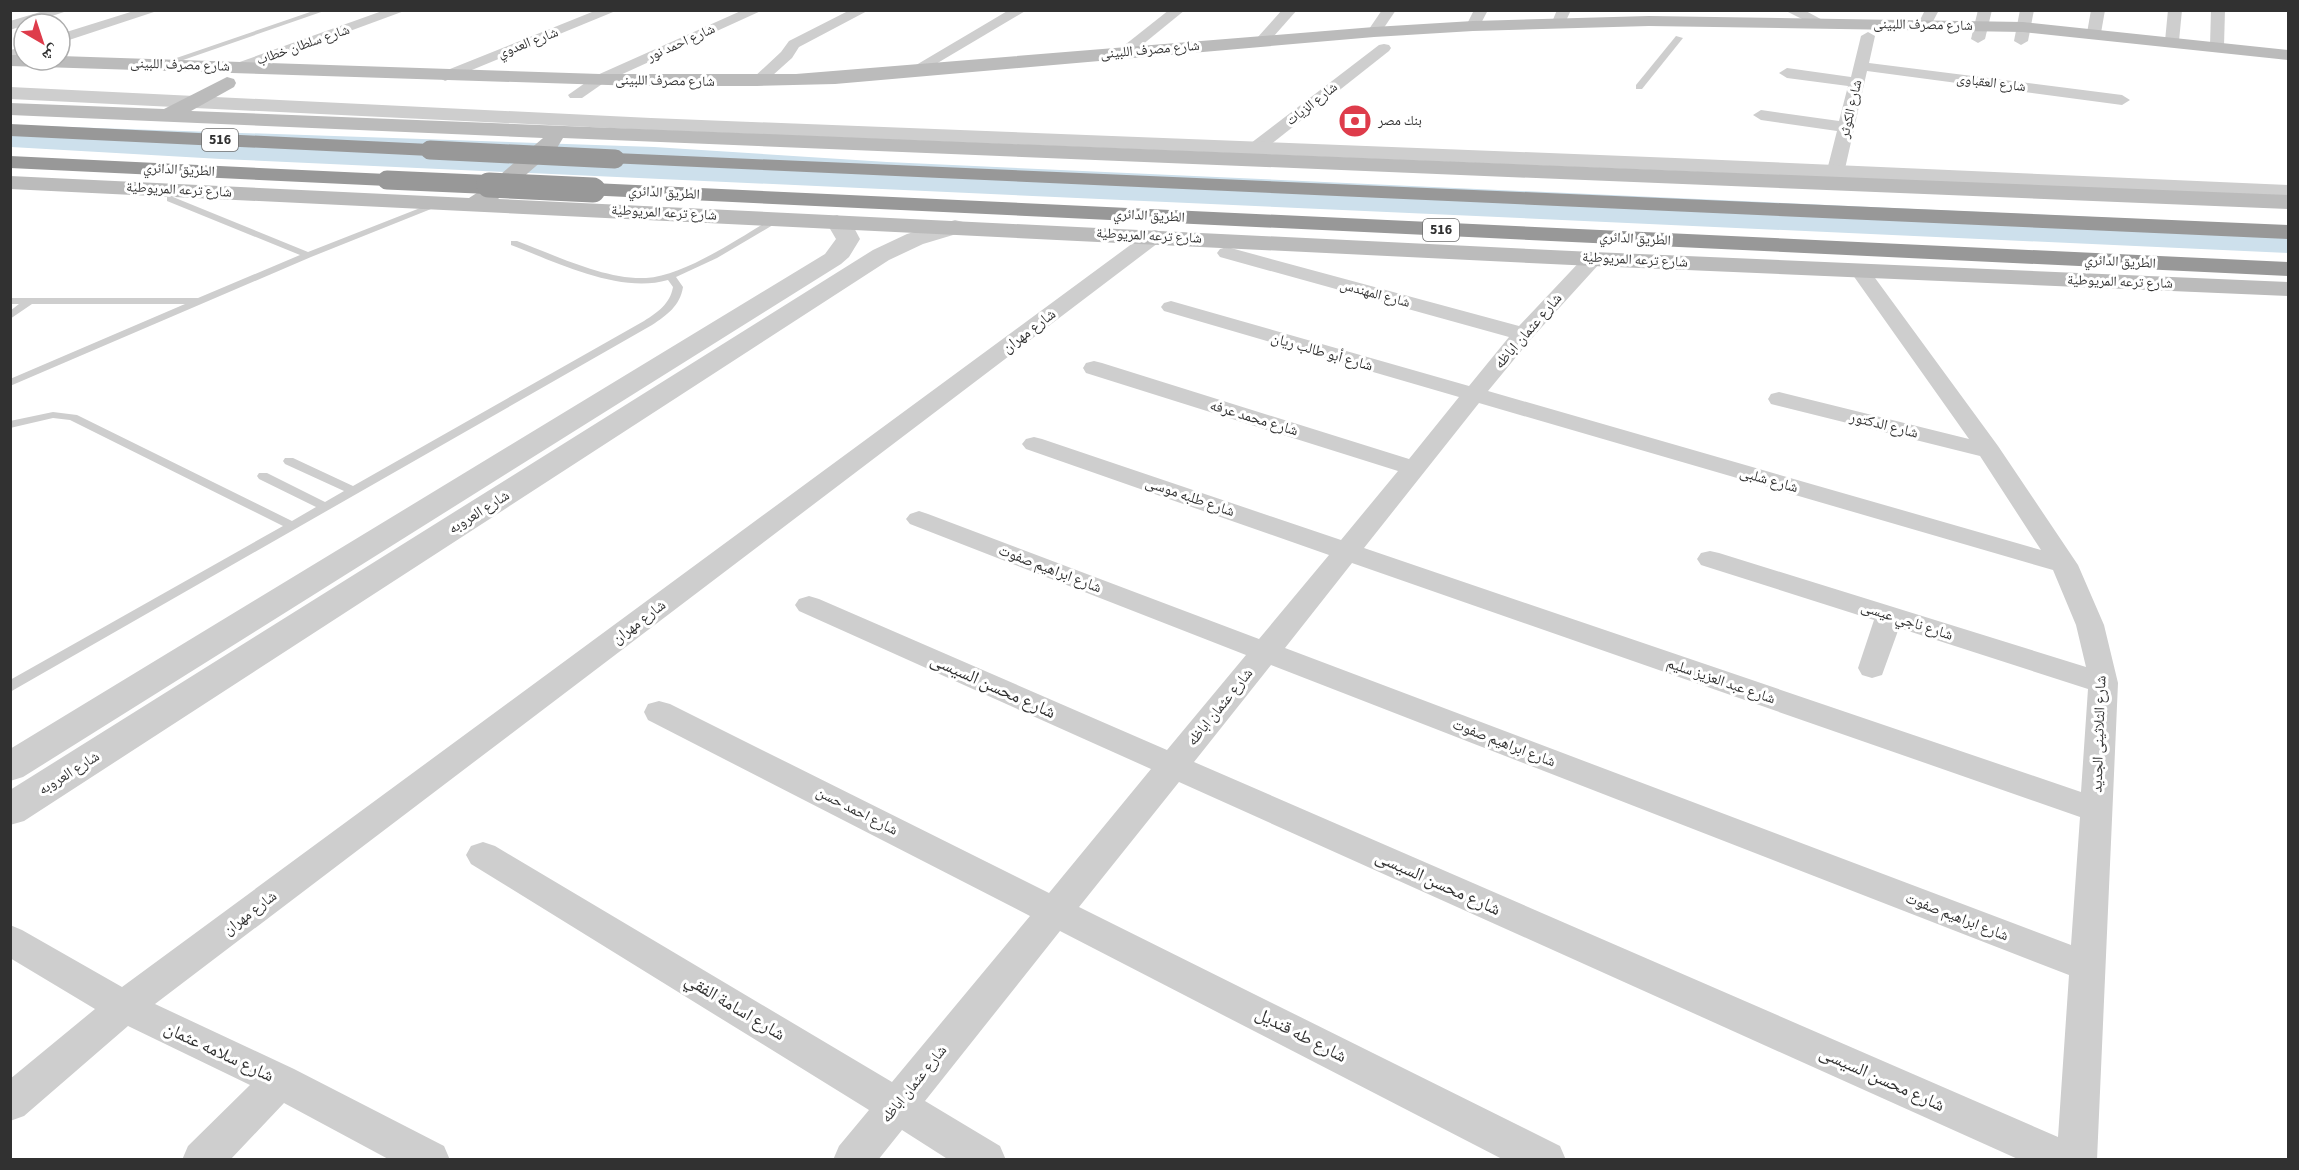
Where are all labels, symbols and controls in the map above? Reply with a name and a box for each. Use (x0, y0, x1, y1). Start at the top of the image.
north arrow (12, 12, 72, 72)
street label: شارع مصرف اللبينى (1873, 14, 1973, 36)
street label: شارع احمد نور (643, 19, 718, 67)
street label: شارع سلطان خطاب (254, 20, 352, 70)
street label: شارع العدوي (495, 22, 561, 64)
street label: شارع مصرف اللبينى (1100, 36, 1200, 64)
text: ش (37, 39, 64, 67)
street label: شارع مصرف اللبينى (130, 53, 230, 77)
street label: شارع العقباوى (1955, 69, 2027, 97)
street label: شارع مصرف اللبينى (615, 70, 715, 92)
street label: شارع الزيات (1282, 77, 1342, 131)
street label: شارع الكوثر (1834, 78, 1867, 141)
bank icon: بنك مصر (1337, 103, 1373, 139)
place label: بنك مصر (1377, 111, 1422, 131)
road number: 516 (202, 129, 238, 151)
street label: الطريق الدائري (143, 158, 215, 182)
street label: شارع ترعه المريوطية (126, 177, 232, 203)
street label: الطريق الدائري (628, 181, 700, 205)
street label: شارع ترعه المريوطية (611, 200, 717, 226)
street label: الطريق الدائري (1113, 204, 1185, 228)
road number: 516 (1423, 219, 1459, 241)
street label: شارع ترعه المريوطية (1096, 223, 1202, 249)
street label: الطريق الدائري (1599, 227, 1671, 251)
street label: شارع ترعه المريوطية (1582, 247, 1688, 273)
street label: الطريق الدائري (2084, 250, 2156, 274)
street label: شارع ترعه المريوطية (2067, 270, 2173, 294)
street label: شارع المهندس (1338, 275, 1412, 313)
street label: شارع عثمان اباظه (1489, 288, 1567, 374)
street label: شارع مهران (998, 304, 1060, 358)
street label: شارع أبو طالب ريان (1269, 327, 1375, 377)
street label: شارع محمد عرفه (1207, 395, 1301, 441)
street label: شارع الدكتور (1847, 406, 1921, 444)
street label: شارع شلبى (1737, 462, 1801, 498)
street label: شارع طلبه موسى (1142, 472, 1238, 522)
street label: شارع العروبه (444, 485, 514, 539)
street label: شارع ابراهيم صفوت (995, 540, 1105, 598)
street label: شارع مهران (608, 595, 670, 649)
street label: شارع ناجي عيسى (1858, 596, 1956, 647)
street label: شارع محسن السيسى (926, 647, 1060, 725)
street label: شارع عبد العزيز سليم (1664, 653, 1778, 709)
street label: شارع عثمان اباظه (1182, 664, 1258, 750)
street label: شارع الثلاثينى الجديد (2086, 675, 2112, 793)
street label: شارع ابراهيم صفوت (1449, 714, 1559, 772)
street label: شارع العروبه (34, 746, 104, 800)
street label: شارع احمد حسن (812, 781, 902, 841)
street label: شارع محسن السيسى (1371, 844, 1505, 922)
street label: شارع مهران (219, 886, 281, 940)
street label: شارع ابراهيم صفوت (1902, 888, 2012, 946)
street label: شارع اسامة الفقي (679, 967, 790, 1048)
street label: شارع طه قنديل (1251, 1001, 1351, 1069)
street label: شارع سلامه عثمان (160, 1016, 278, 1088)
street label: شارع محسن السيسى (1815, 1040, 1949, 1118)
street label: شارع عثمان اباظه (876, 1041, 952, 1127)

